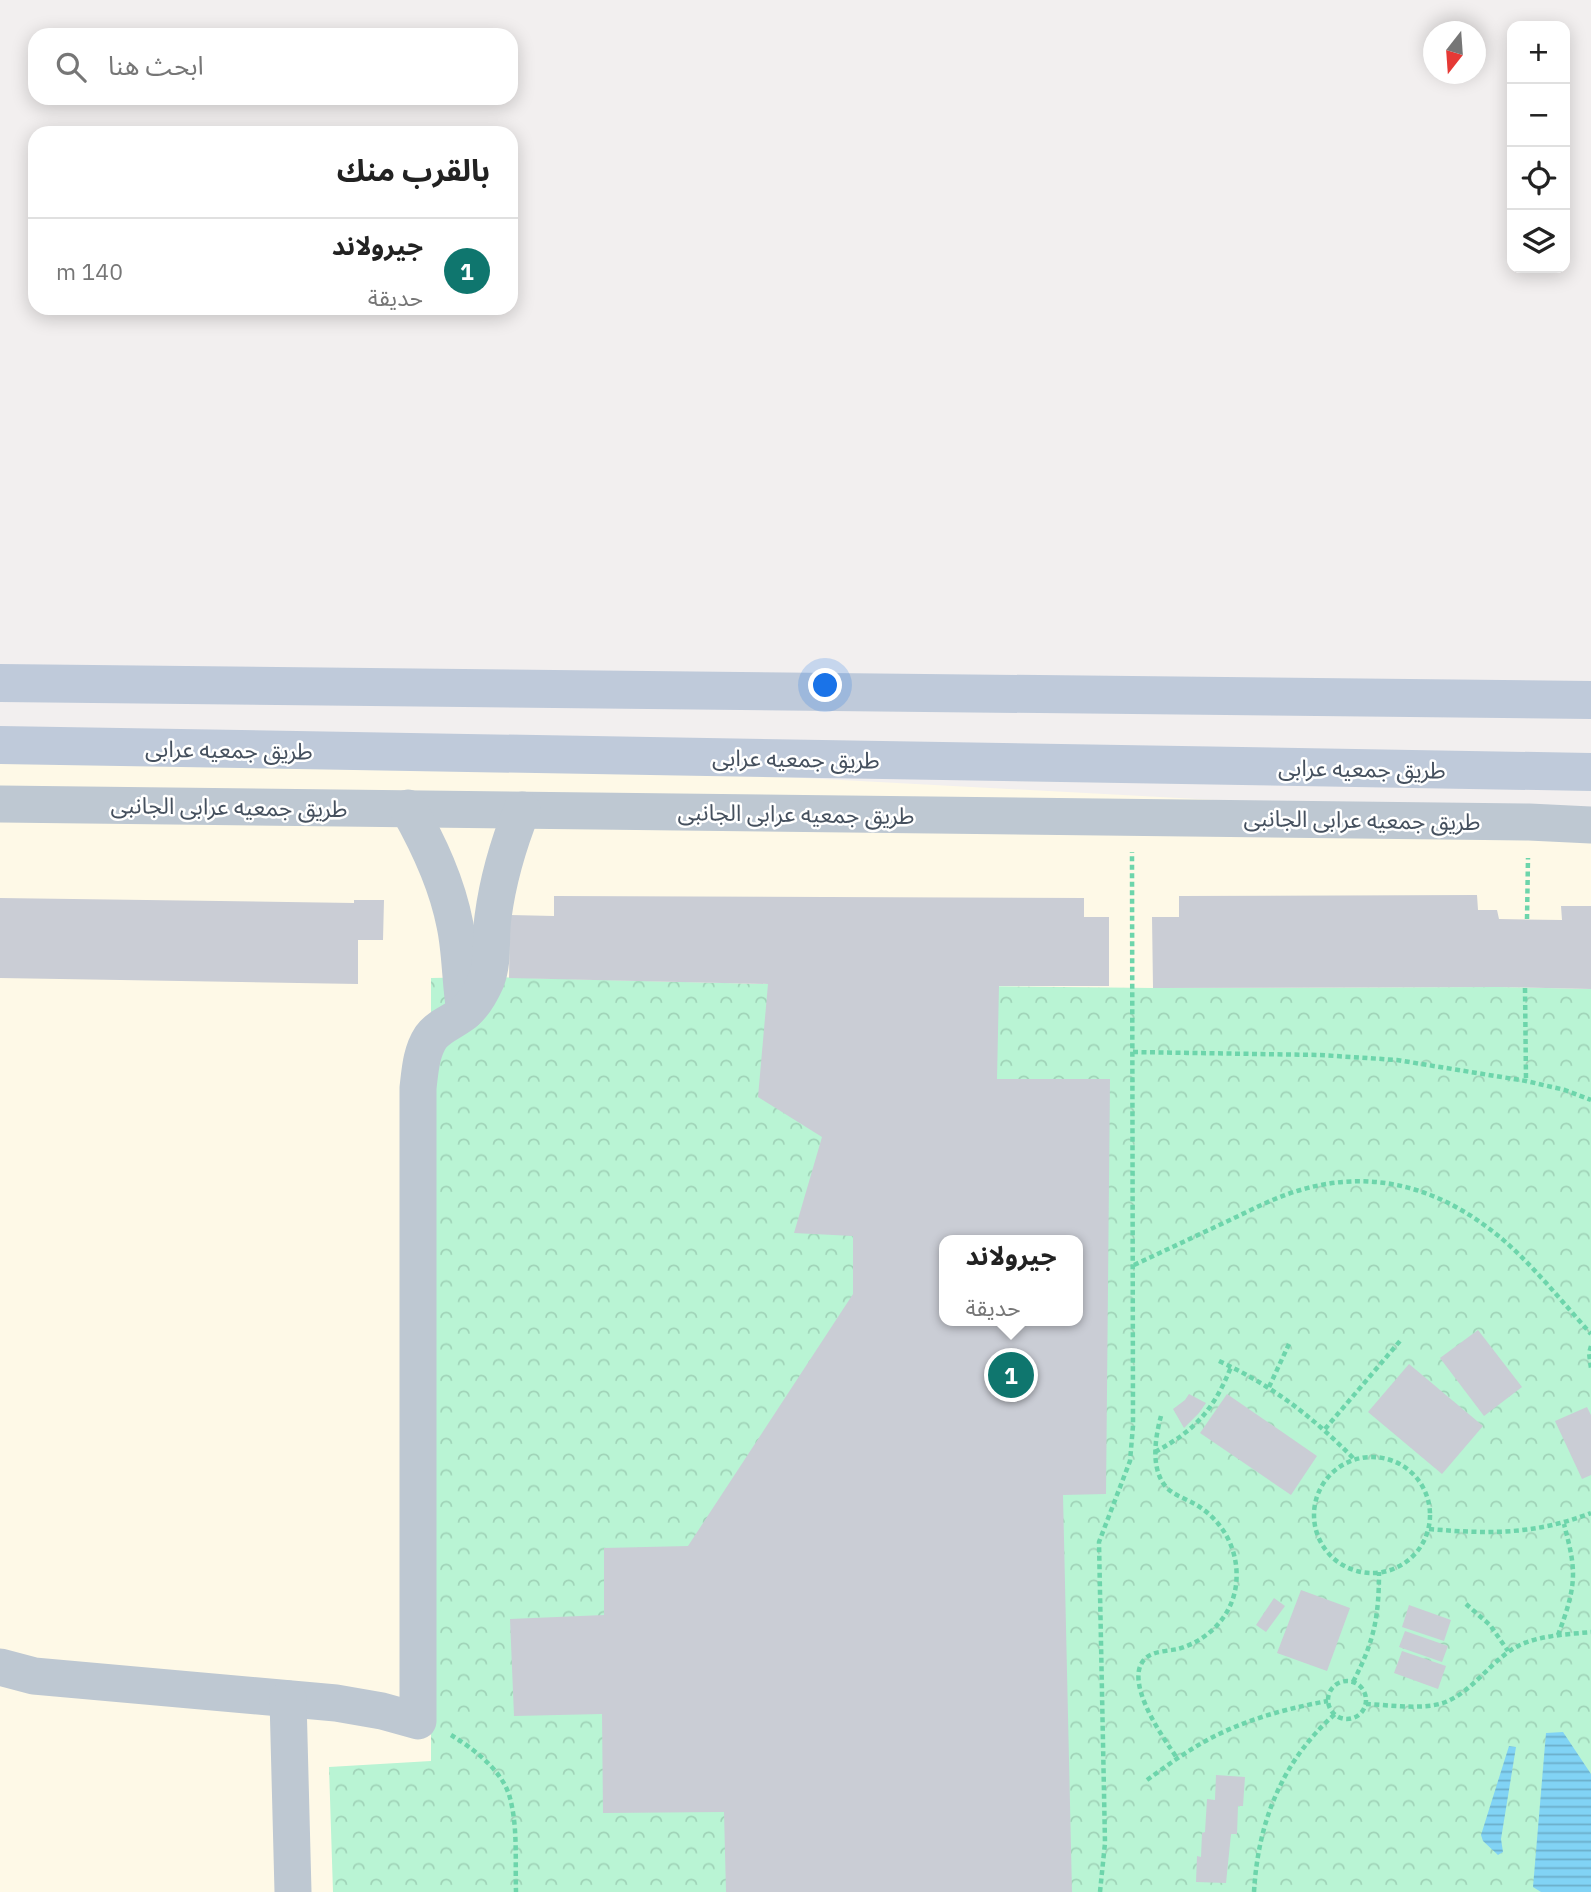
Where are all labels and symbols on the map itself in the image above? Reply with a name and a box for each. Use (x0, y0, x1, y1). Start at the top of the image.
north arrow (1423, 21, 1486, 84)
your location (808, 668, 842, 702)
street label: طريق جمعيه عرابى (145, 733, 313, 765)
street label: طريق جمعيه عرابى (712, 742, 880, 774)
street label: طريق جمعيه عرابى (1278, 752, 1446, 784)
street label: طريق جمعيه عرابى الجانبى (110, 789, 348, 823)
street label: طريق جمعيه عرابى الجانبى (677, 796, 915, 830)
street label: طريق جمعيه عرابى الجانبى (1243, 802, 1481, 836)
pin: 1 (988, 1349, 1034, 1401)

